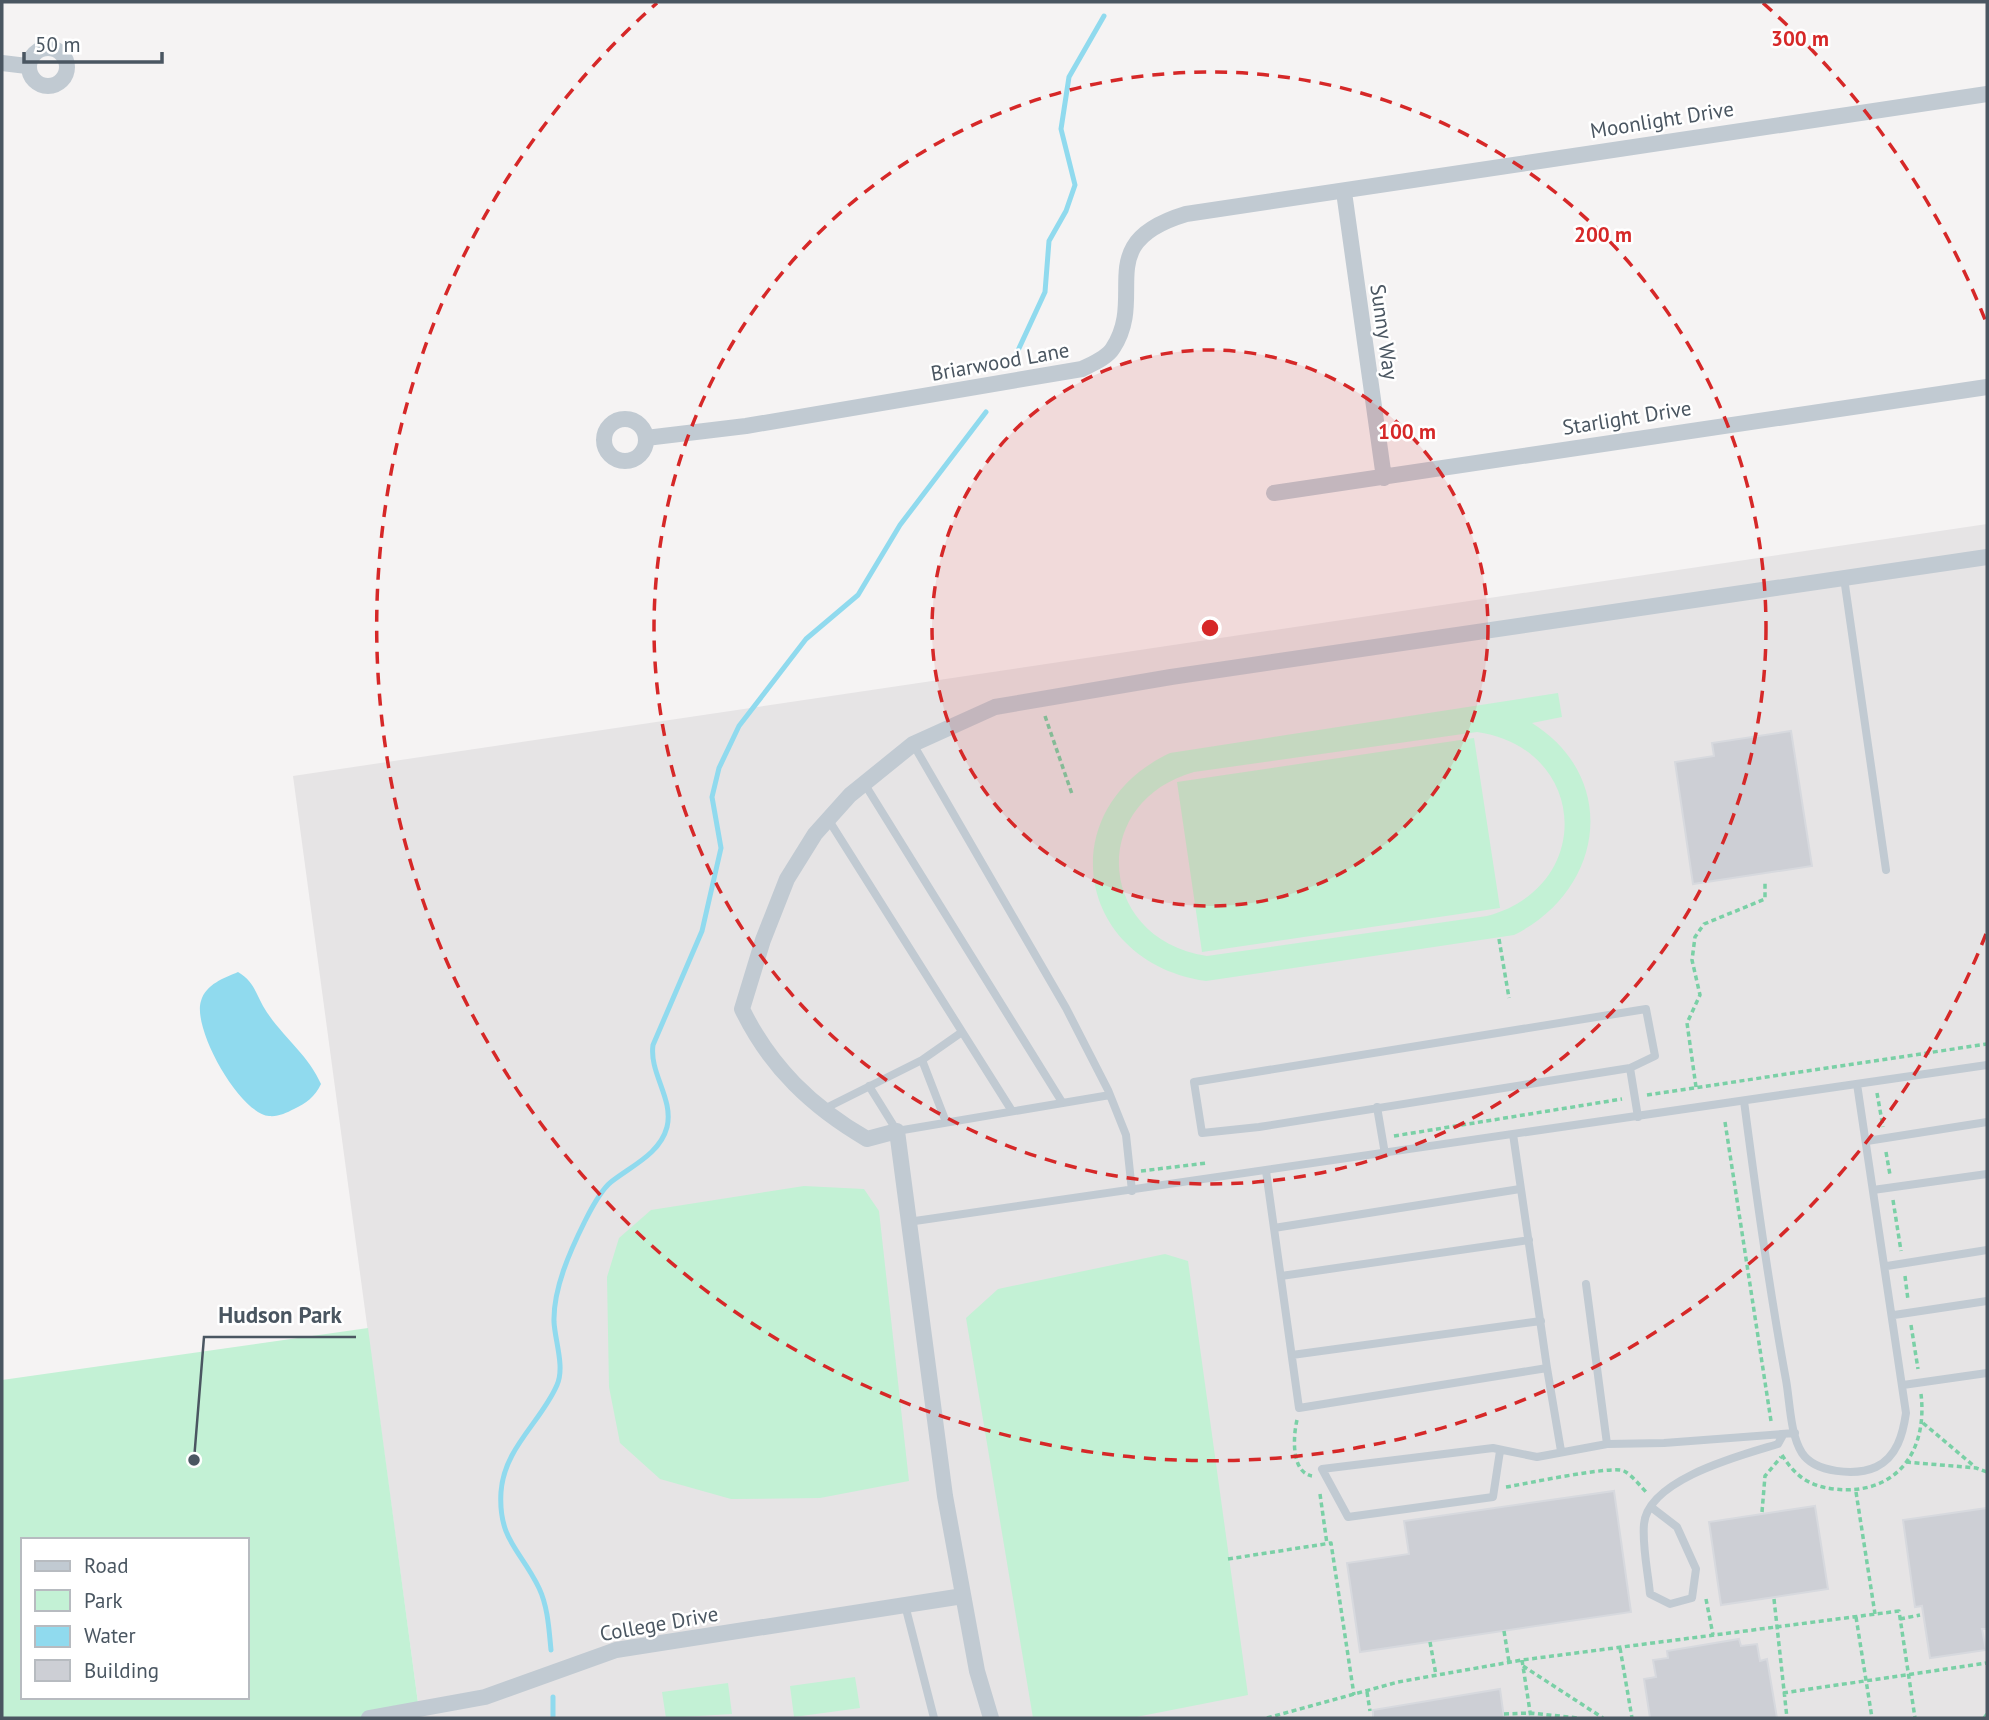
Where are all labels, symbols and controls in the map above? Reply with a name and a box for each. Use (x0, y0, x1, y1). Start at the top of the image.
scale bar (24, 21, 163, 65)
text: 300 m (1771, 25, 1829, 52)
text: 50 m (35, 31, 81, 58)
street label: Moonlight Drive (1588, 95, 1736, 144)
text: 200 m (1574, 221, 1632, 248)
street label: Sunny Way (1364, 282, 1405, 382)
street label: Briarwood Lane (929, 336, 1071, 387)
street label: Starlight Drive (1561, 394, 1693, 441)
text: 100 m (1378, 418, 1436, 445)
centre of rings (1198, 616, 1222, 640)
callout: Hudson Park (204, 1293, 356, 1337)
text: Hudson Park (218, 1300, 342, 1329)
legend (21, 1538, 248, 1699)
text: Road (84, 1552, 128, 1579)
text: Park (84, 1587, 123, 1614)
street label: College Drive (598, 1600, 720, 1647)
text: Water (84, 1622, 136, 1649)
text: Building (84, 1657, 159, 1684)

